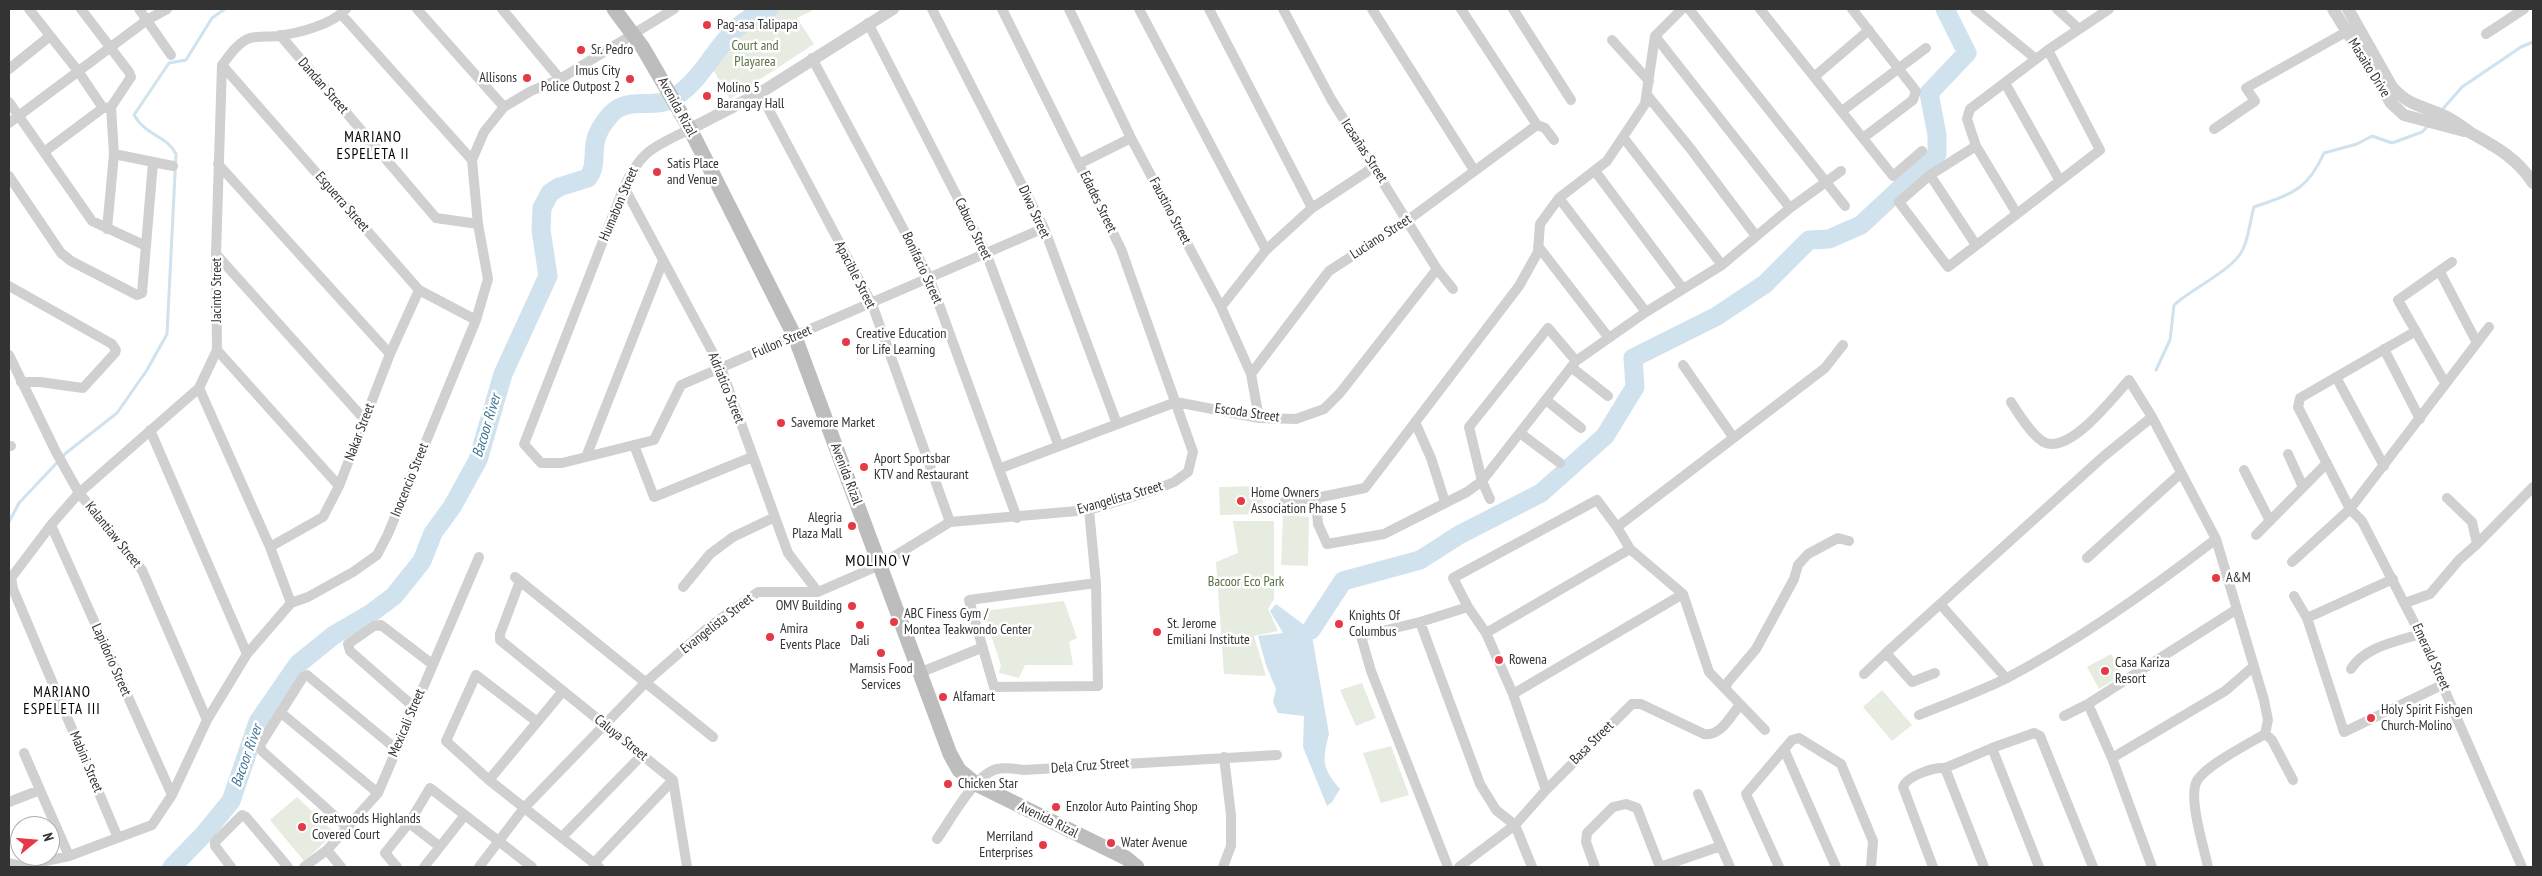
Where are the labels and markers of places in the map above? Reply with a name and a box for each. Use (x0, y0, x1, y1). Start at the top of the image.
place label: Pag-asa Talipapa (717, 17, 798, 33)
marker: Pag-asa Talipapa (701, 19, 713, 31)
place label: Sr. Pedro (591, 42, 633, 58)
marker: Sr. Pedro (575, 44, 587, 56)
place label: Imus City Police Outpost 2 (541, 63, 620, 95)
place label: Allisons (479, 70, 517, 86)
marker: Allisons (521, 72, 533, 84)
marker: Imus City Police Outpost 2 (624, 73, 636, 85)
place label: Molino 5 Barangay Hall (717, 80, 784, 112)
marker: Molino 5 Barangay Hall (701, 90, 713, 102)
place label: Satis Place and Venue (667, 156, 719, 188)
marker: Satis Place and Venue (651, 166, 663, 178)
place label: Creative Education for Life Learning (856, 326, 946, 358)
marker: Creative Education for Life Learning (840, 336, 852, 348)
place label: Savemore Market (791, 415, 875, 431)
marker: Savemore Market (775, 417, 787, 429)
place label: Aport Sportsbar KTV and Restaurant (874, 451, 969, 484)
marker: Aport Sportsbar KTV and Restaurant (858, 461, 870, 473)
place label: Home Owners Association Phase 5 (1251, 485, 1347, 518)
marker: Home Owners Association Phase 5 (1235, 495, 1247, 507)
place label: Alegria Plaza Mall (792, 510, 842, 542)
marker: Alegria Plaza Mall (846, 520, 858, 532)
place label: A&M (2226, 570, 2251, 586)
marker: A&M (2210, 572, 2222, 584)
place label: OMV Building (776, 598, 842, 614)
marker: OMV Building (846, 600, 858, 612)
place label: ABC Finess Gym / Montea Teakwondo Center (904, 606, 1032, 638)
place label: Knights Of Columbus (1349, 608, 1400, 640)
marker: ABC Finess Gym / Montea Teakwondo Center (888, 616, 900, 628)
place label: St. Jerome Emiliani Institute (1167, 616, 1250, 648)
marker: Knights Of Columbus (1333, 618, 1345, 630)
marker: Dali (854, 619, 866, 631)
place label: Amira Events Place (780, 621, 841, 654)
marker: St. Jerome Emiliani Institute (1151, 626, 1163, 638)
marker: Amira Events Place (764, 631, 776, 643)
place label: Dali (850, 633, 870, 649)
marker: Mamsis Food Services (875, 647, 887, 659)
place label: Rowena (1509, 652, 1547, 668)
marker: Rowena (1493, 654, 1505, 666)
place label: Casa Kariza Resort (2115, 655, 2170, 688)
place label: Mamsis Food Services (849, 661, 913, 694)
marker: Casa Kariza Resort (2099, 665, 2111, 677)
place label: Alfamart (953, 689, 995, 705)
marker: Alfamart (937, 691, 949, 703)
place label: Holy Spirit Fishgen Church-Molino (2381, 702, 2473, 734)
marker: Holy Spirit Fishgen Church-Molino (2365, 712, 2377, 724)
place label: Chicken Star (958, 776, 1018, 792)
marker: Chicken Star (942, 778, 954, 790)
place label: Enzolor Auto Painting Shop (1066, 799, 1198, 815)
marker: Enzolor Auto Painting Shop (1050, 801, 1062, 813)
place label: Greatwoods Highlands Covered Court (312, 811, 420, 844)
marker: Greatwoods Highlands Covered Court (296, 821, 308, 833)
place label: Merriland Enterprises (979, 829, 1033, 862)
place label: Water Avenue (1121, 835, 1187, 851)
marker: Water Avenue (1105, 837, 1117, 849)
marker: Merriland Enterprises (1037, 839, 1049, 851)

